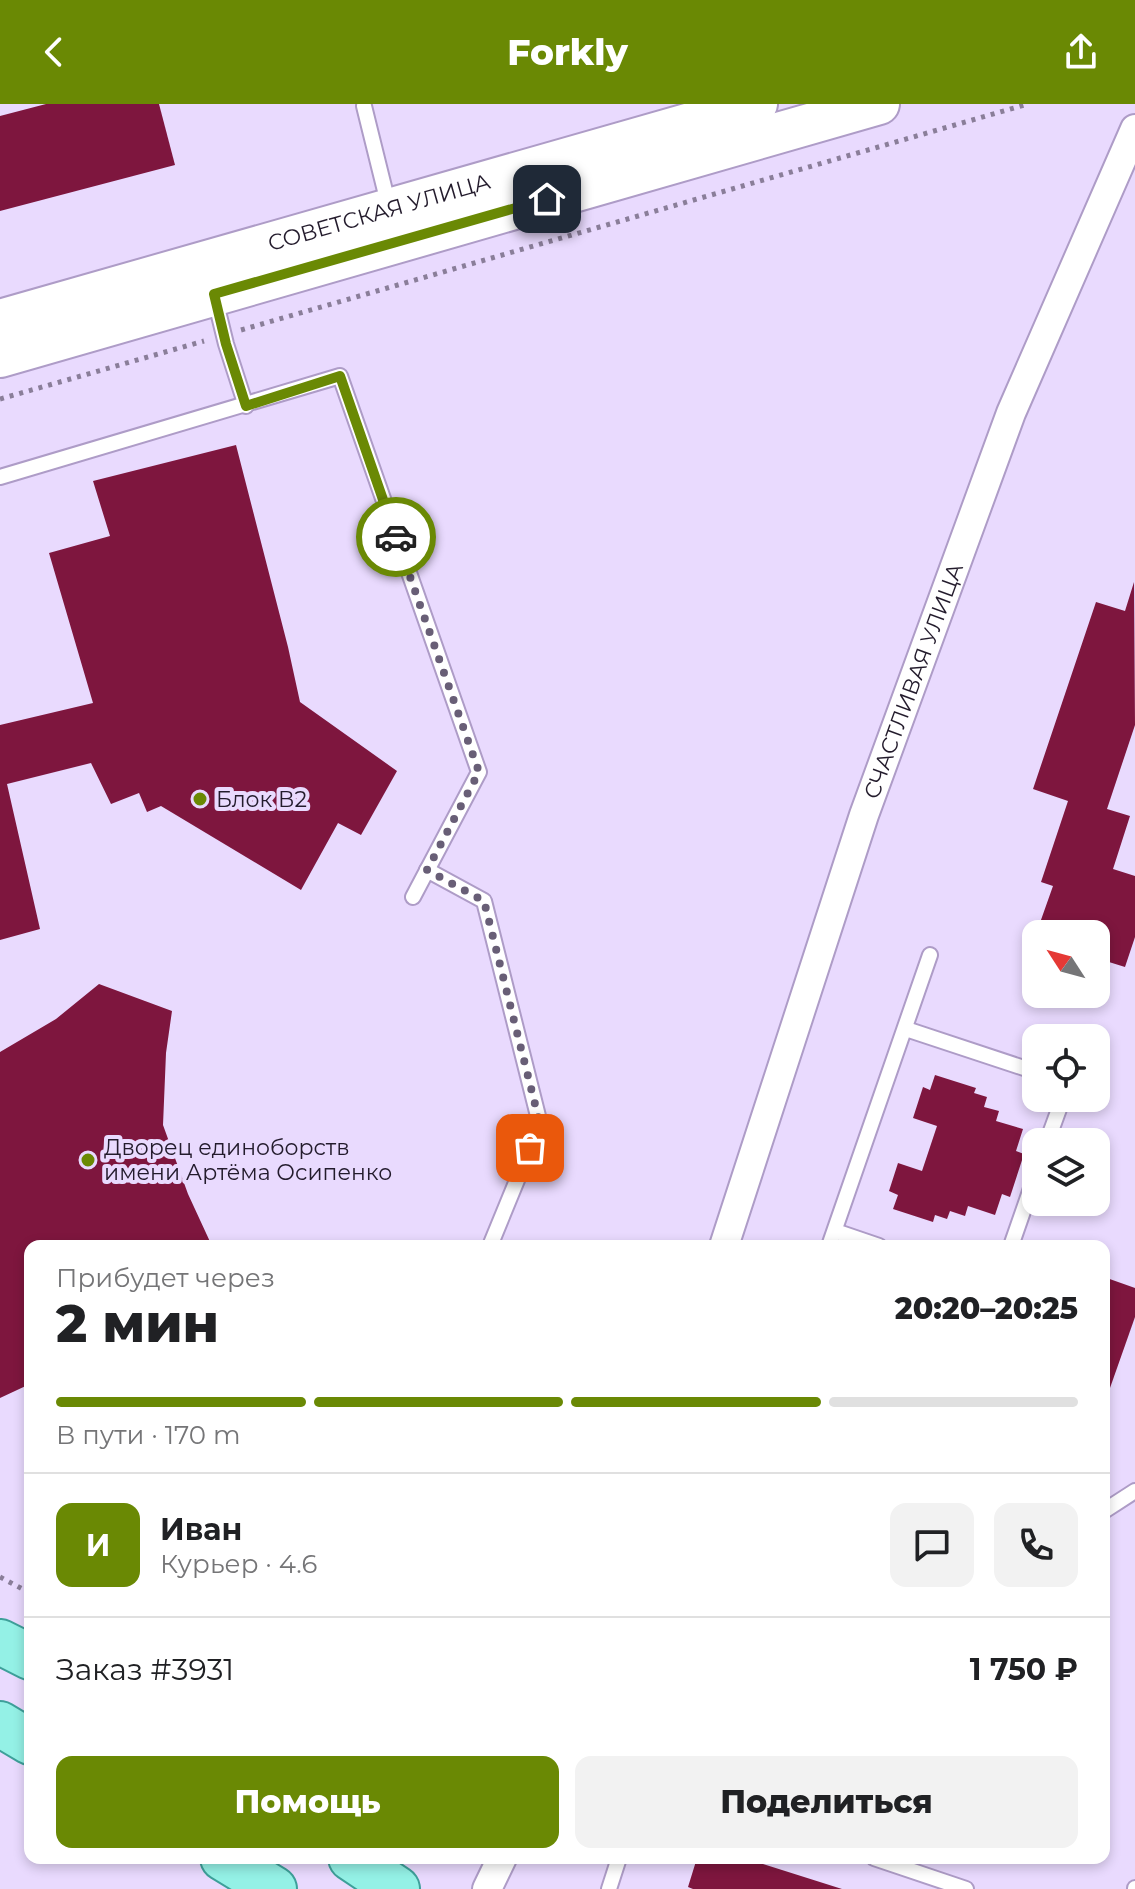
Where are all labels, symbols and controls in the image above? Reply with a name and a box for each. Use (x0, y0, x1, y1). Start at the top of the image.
icon: back (32, 30, 76, 74)
text: Forkly (507, 30, 628, 74)
icon: share (1059, 30, 1103, 74)
pin (513, 165, 581, 233)
street label: СОВЕТСКАЯ УЛИЦА (265, 168, 494, 257)
icon: home (525, 177, 569, 221)
courier (356, 497, 436, 577)
icon: car (374, 515, 418, 559)
street label: СЧАСТЛИВАЯ УЛИЦА (858, 559, 969, 803)
place label: Блок В2 (216, 786, 307, 813)
marker: Блок В2 (191, 790, 209, 808)
north arrow (1022, 920, 1110, 1008)
map controls (1022, 920, 1110, 1216)
button: locate (1022, 1024, 1110, 1112)
pin (496, 1114, 564, 1182)
icon: bag (508, 1126, 552, 1170)
button: layers (1022, 1128, 1110, 1216)
place label: Дворец единоборств имени Артёма Осипенко (104, 1134, 392, 1186)
marker: Дворец единоборств имени Артёма Осипенко (79, 1151, 97, 1169)
text: Прибудет через (56, 1262, 275, 1294)
text: 20:20–20:25 (895, 1290, 1078, 1327)
text: 2 мин (56, 1292, 219, 1355)
text: В пути · 170 m (56, 1419, 240, 1451)
button: chat (890, 1503, 974, 1587)
button: phone (994, 1503, 1078, 1587)
text: Иван (160, 1511, 242, 1548)
text: И (86, 1527, 110, 1564)
text: Курьер · 4.6 (160, 1548, 317, 1580)
text: Заказ #3931 (56, 1651, 234, 1688)
text: 1 750 ₽ (970, 1651, 1078, 1688)
button: Помощь (56, 1756, 559, 1848)
button: Поделиться (575, 1756, 1078, 1848)

